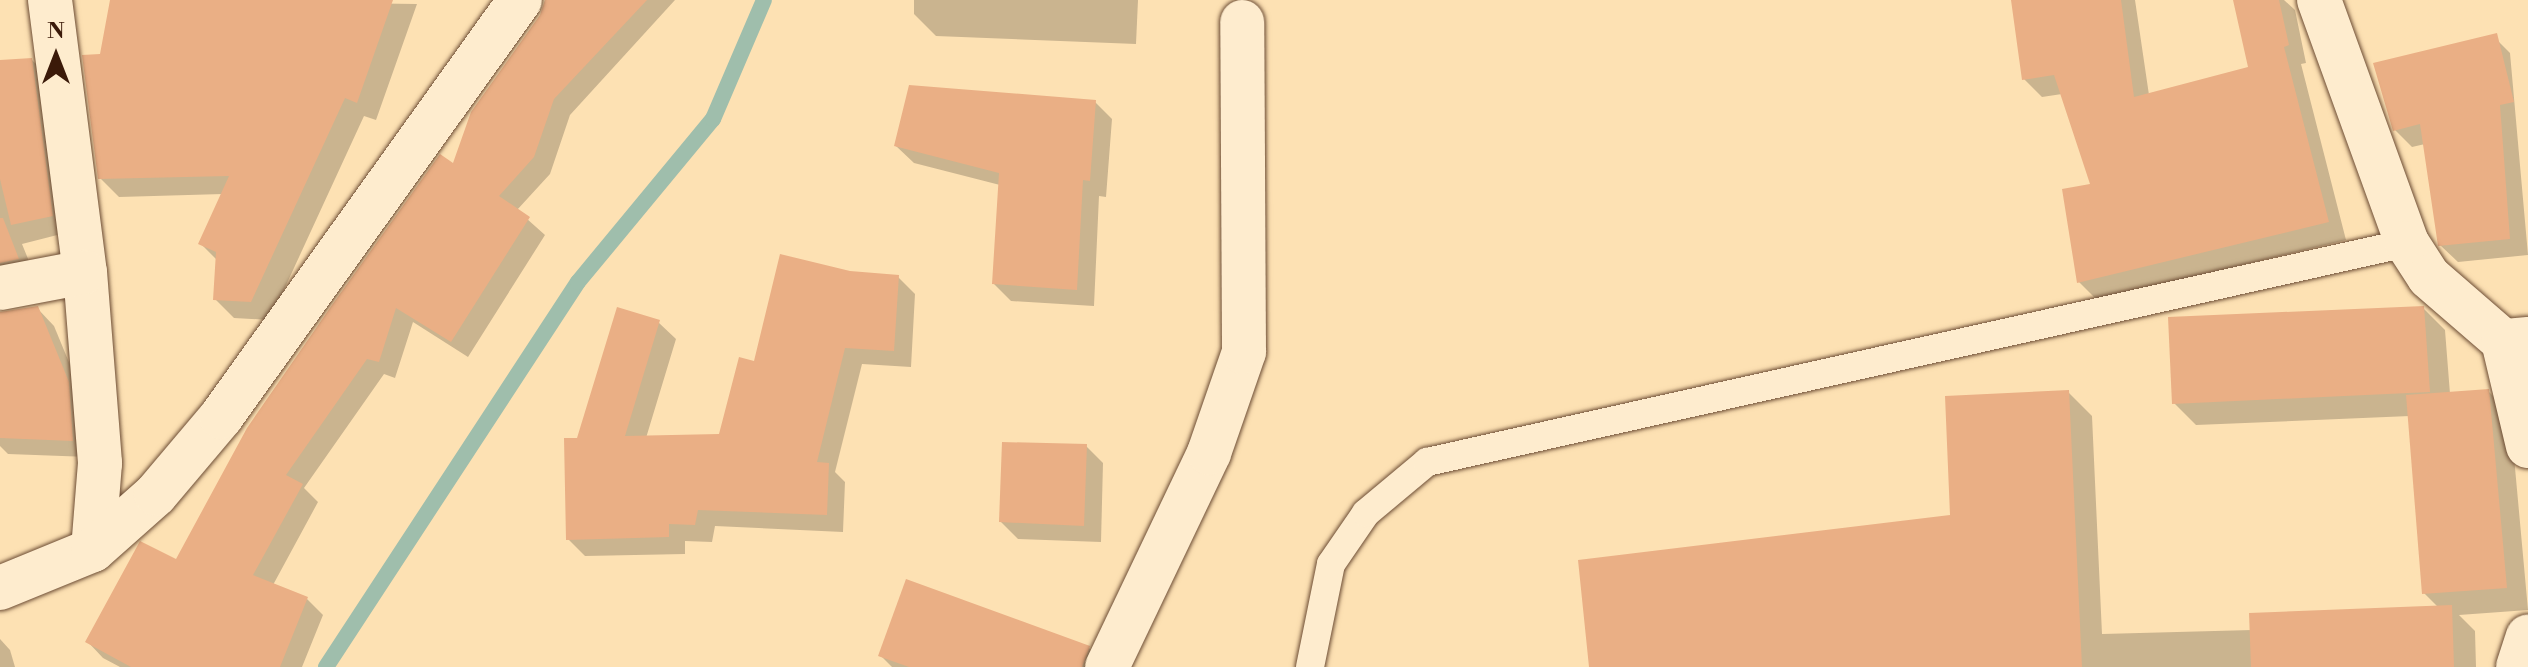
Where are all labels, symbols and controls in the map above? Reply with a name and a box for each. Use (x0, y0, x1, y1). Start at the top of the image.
north arrow (16, 16, 96, 96)
text: N (47, 18, 65, 45)

